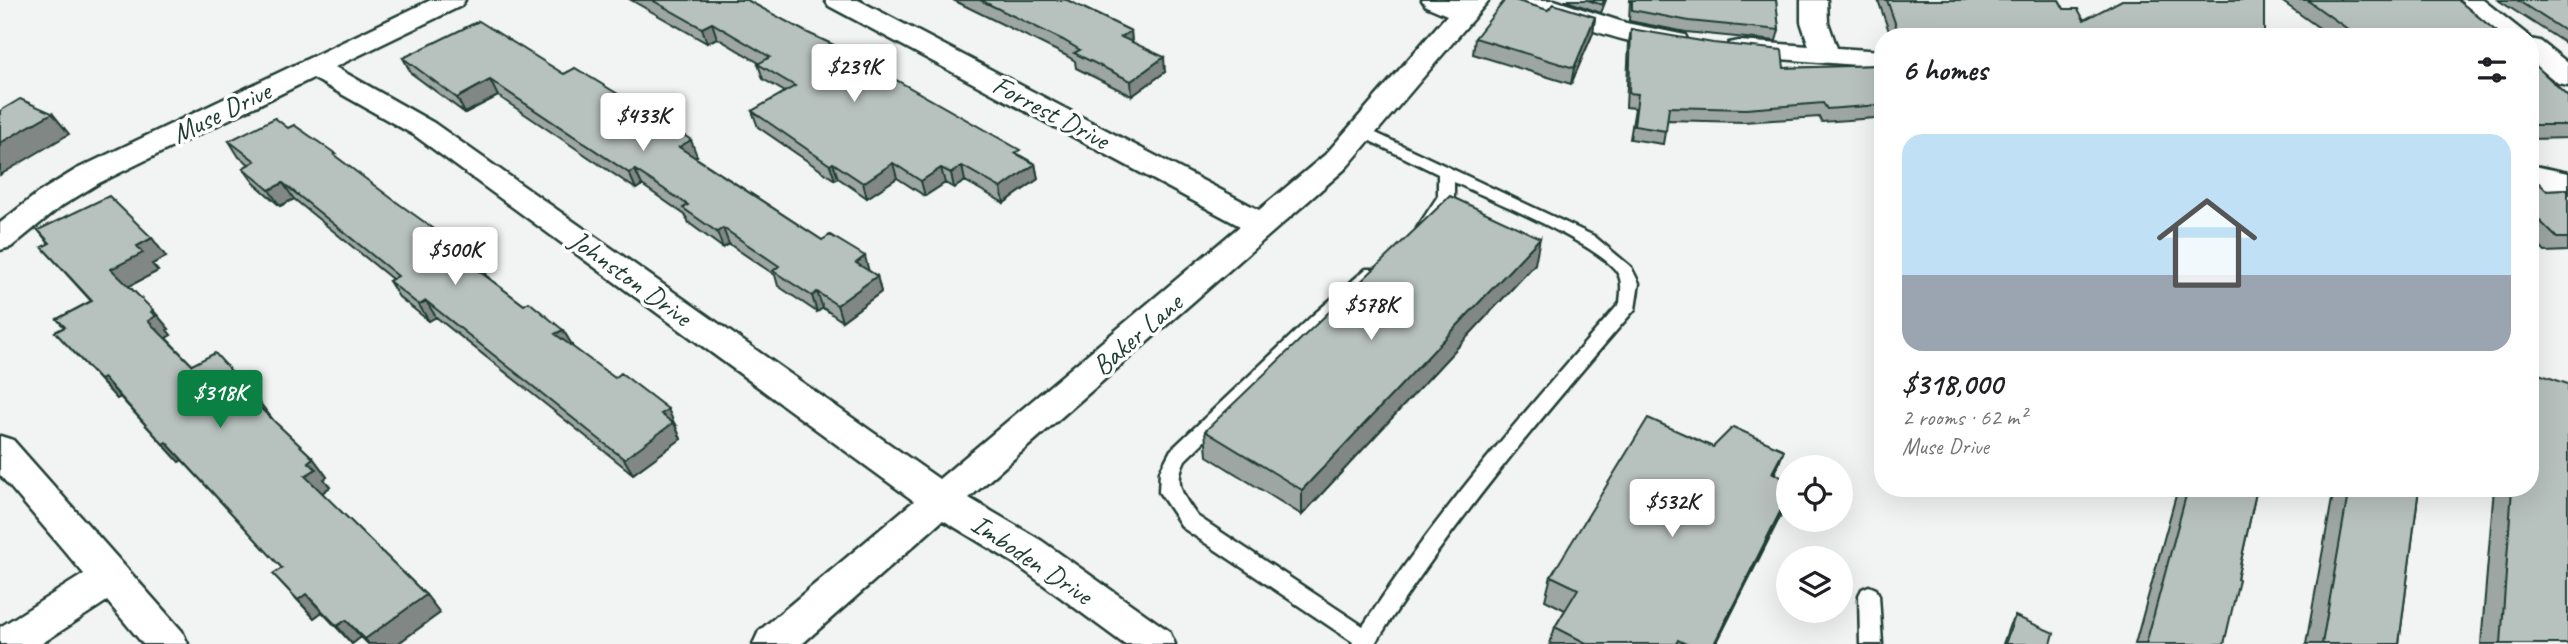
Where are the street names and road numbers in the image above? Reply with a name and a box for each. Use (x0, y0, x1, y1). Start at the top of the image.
street label: Forrest Drive (987, 67, 1117, 158)
street label: Muse Drive (166, 72, 278, 151)
street label: Johnston Drive (562, 221, 700, 335)
street label: Baker Lane (1085, 284, 1191, 383)
street label: Imboden Drive (965, 506, 1101, 613)

